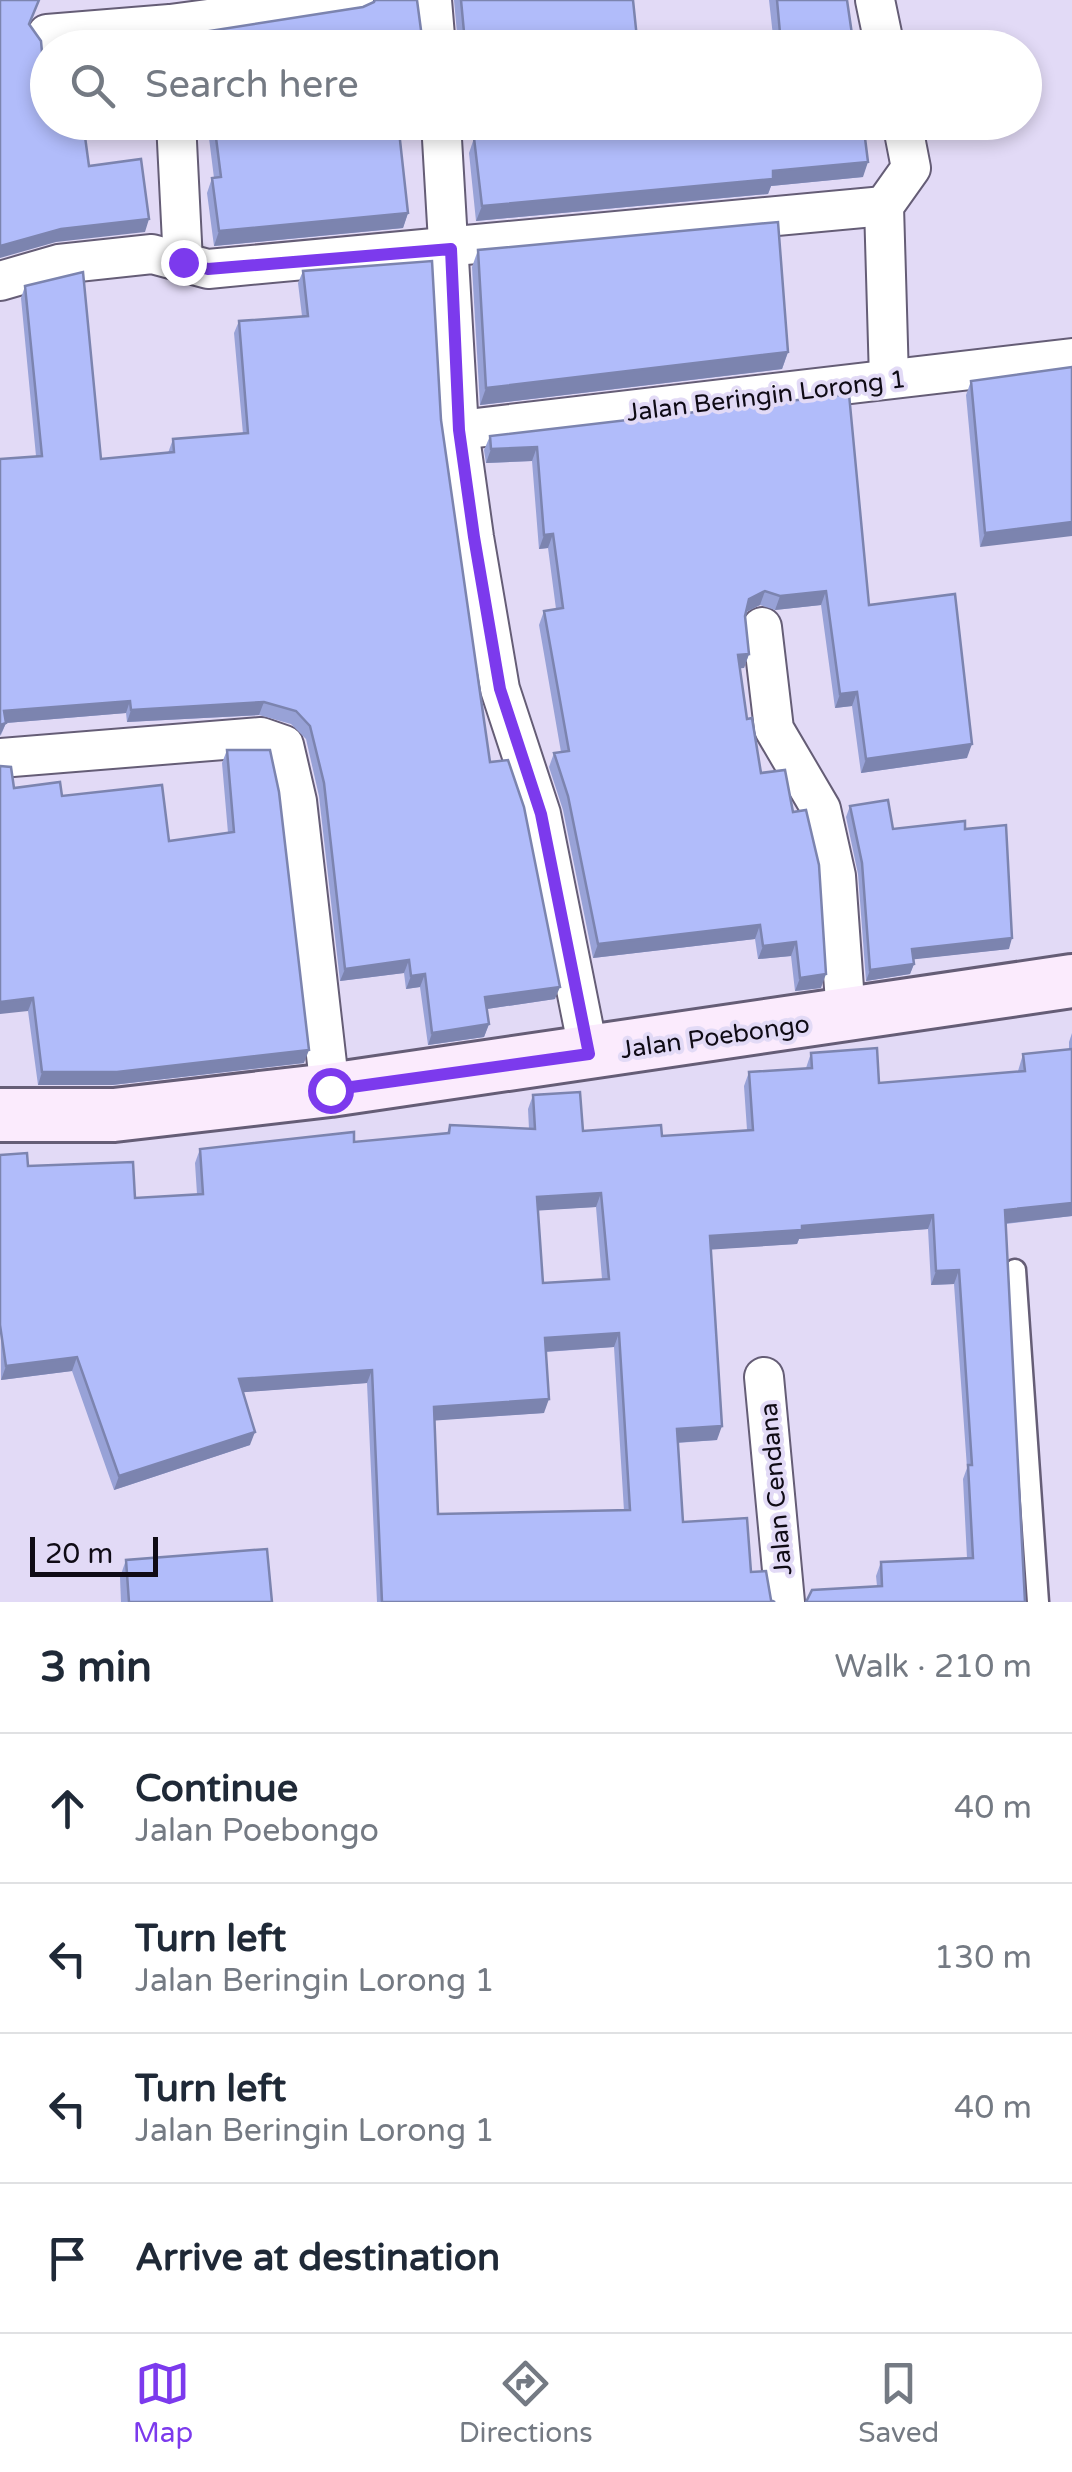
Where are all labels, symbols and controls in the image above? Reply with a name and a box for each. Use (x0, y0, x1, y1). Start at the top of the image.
search box (30, 30, 1042, 140)
icon: search (65, 58, 120, 113)
text: Search here (145, 62, 359, 108)
route end (161, 240, 207, 286)
street label: Jalan Beringin Lorong 1 (625, 364, 907, 428)
street label: Jalan Poebongo (619, 1009, 812, 1065)
route start (308, 1068, 354, 1114)
street label: Jalan Cendana (754, 1401, 798, 1576)
scale bar (30, 1532, 158, 1576)
text: 20 m (45, 1537, 113, 1571)
text: 3 min (40, 1642, 152, 1693)
text: Walk · 210 m (835, 1648, 1032, 1686)
text: Continue (135, 1766, 298, 1812)
icon: ahead (40, 1781, 95, 1836)
text: 40 m (954, 1789, 1032, 1827)
text: Jalan Poebongo (135, 1812, 379, 1850)
text: Turn left (135, 1916, 286, 1962)
icon: left (40, 1931, 95, 1986)
text: 130 m (934, 1939, 1032, 1977)
text: Jalan Beringin Lorong 1 (135, 1962, 495, 2000)
text: Turn left (135, 2066, 286, 2112)
icon: left (40, 2081, 95, 2136)
text: 40 m (954, 2089, 1032, 2127)
text: Jalan Beringin Lorong 1 (135, 2112, 495, 2150)
icon: arrive (40, 2231, 95, 2286)
text: Arrive at destination (135, 2235, 500, 2281)
tab: Map (133, 2356, 193, 2450)
tab: Directions (459, 2356, 593, 2450)
tab: Saved (858, 2356, 939, 2450)

